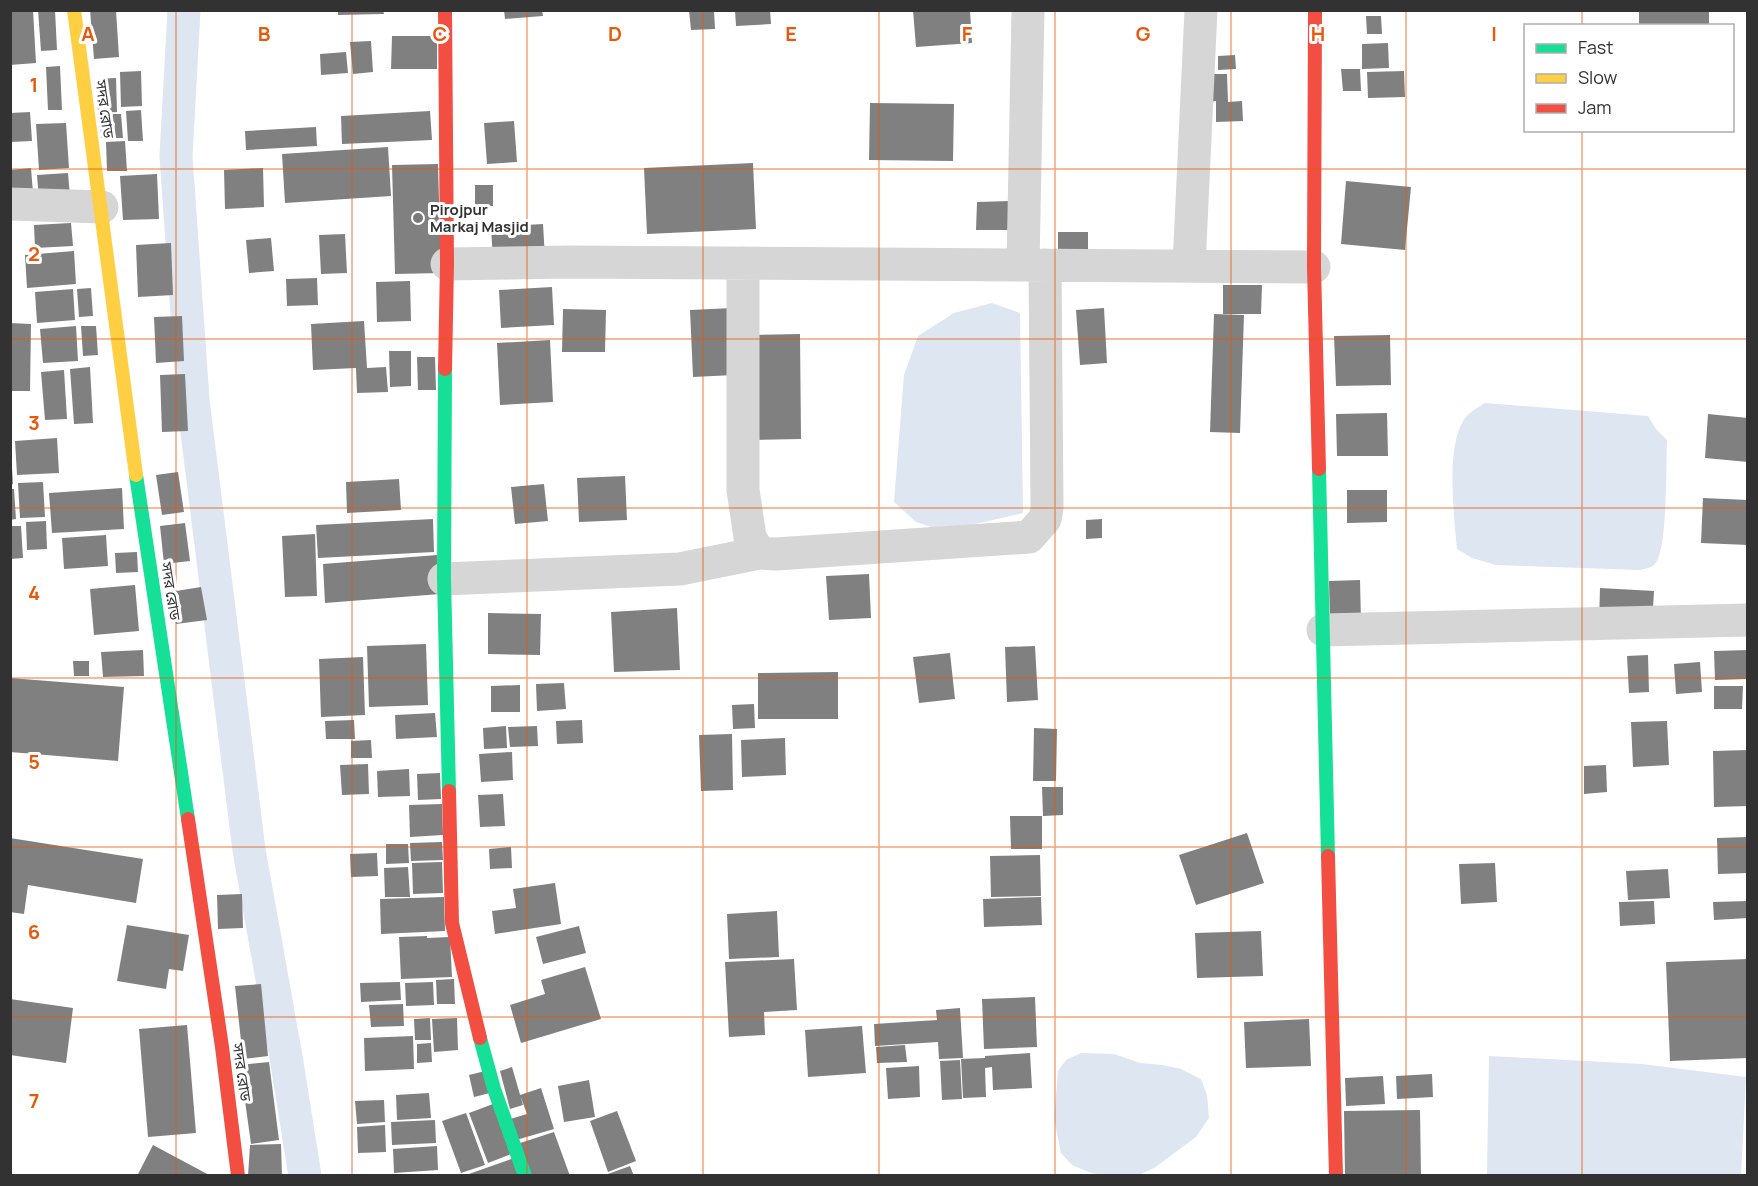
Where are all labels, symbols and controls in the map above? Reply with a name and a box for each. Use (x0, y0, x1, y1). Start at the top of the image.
text: A (81, 20, 95, 47)
text: B (258, 20, 271, 47)
text: C (433, 20, 447, 47)
text: D (608, 20, 622, 47)
text: E (785, 20, 797, 47)
text: F (962, 20, 973, 47)
text: G (1136, 20, 1151, 47)
text: H (1311, 20, 1325, 47)
text: I (1491, 20, 1497, 47)
legend (1524, 24, 1734, 132)
text: Fast (1578, 35, 1613, 59)
text: Slow (1578, 65, 1618, 89)
text: 1 (30, 71, 38, 98)
street label: সদর রোড (90, 78, 120, 140)
text: Jam (1578, 95, 1612, 119)
place label: Pirojpur Markaj Masjid (430, 199, 529, 237)
marker: Pirojpur Markaj Masjid (411, 211, 425, 225)
text: 2 (28, 240, 40, 267)
text: 3 (28, 409, 40, 436)
street label: সদর রোড (156, 559, 186, 622)
text: 4 (28, 579, 40, 606)
text: 5 (28, 748, 40, 775)
text: 6 (28, 918, 40, 945)
street label: সদর রোড (227, 1041, 257, 1103)
text: 7 (29, 1087, 39, 1114)

